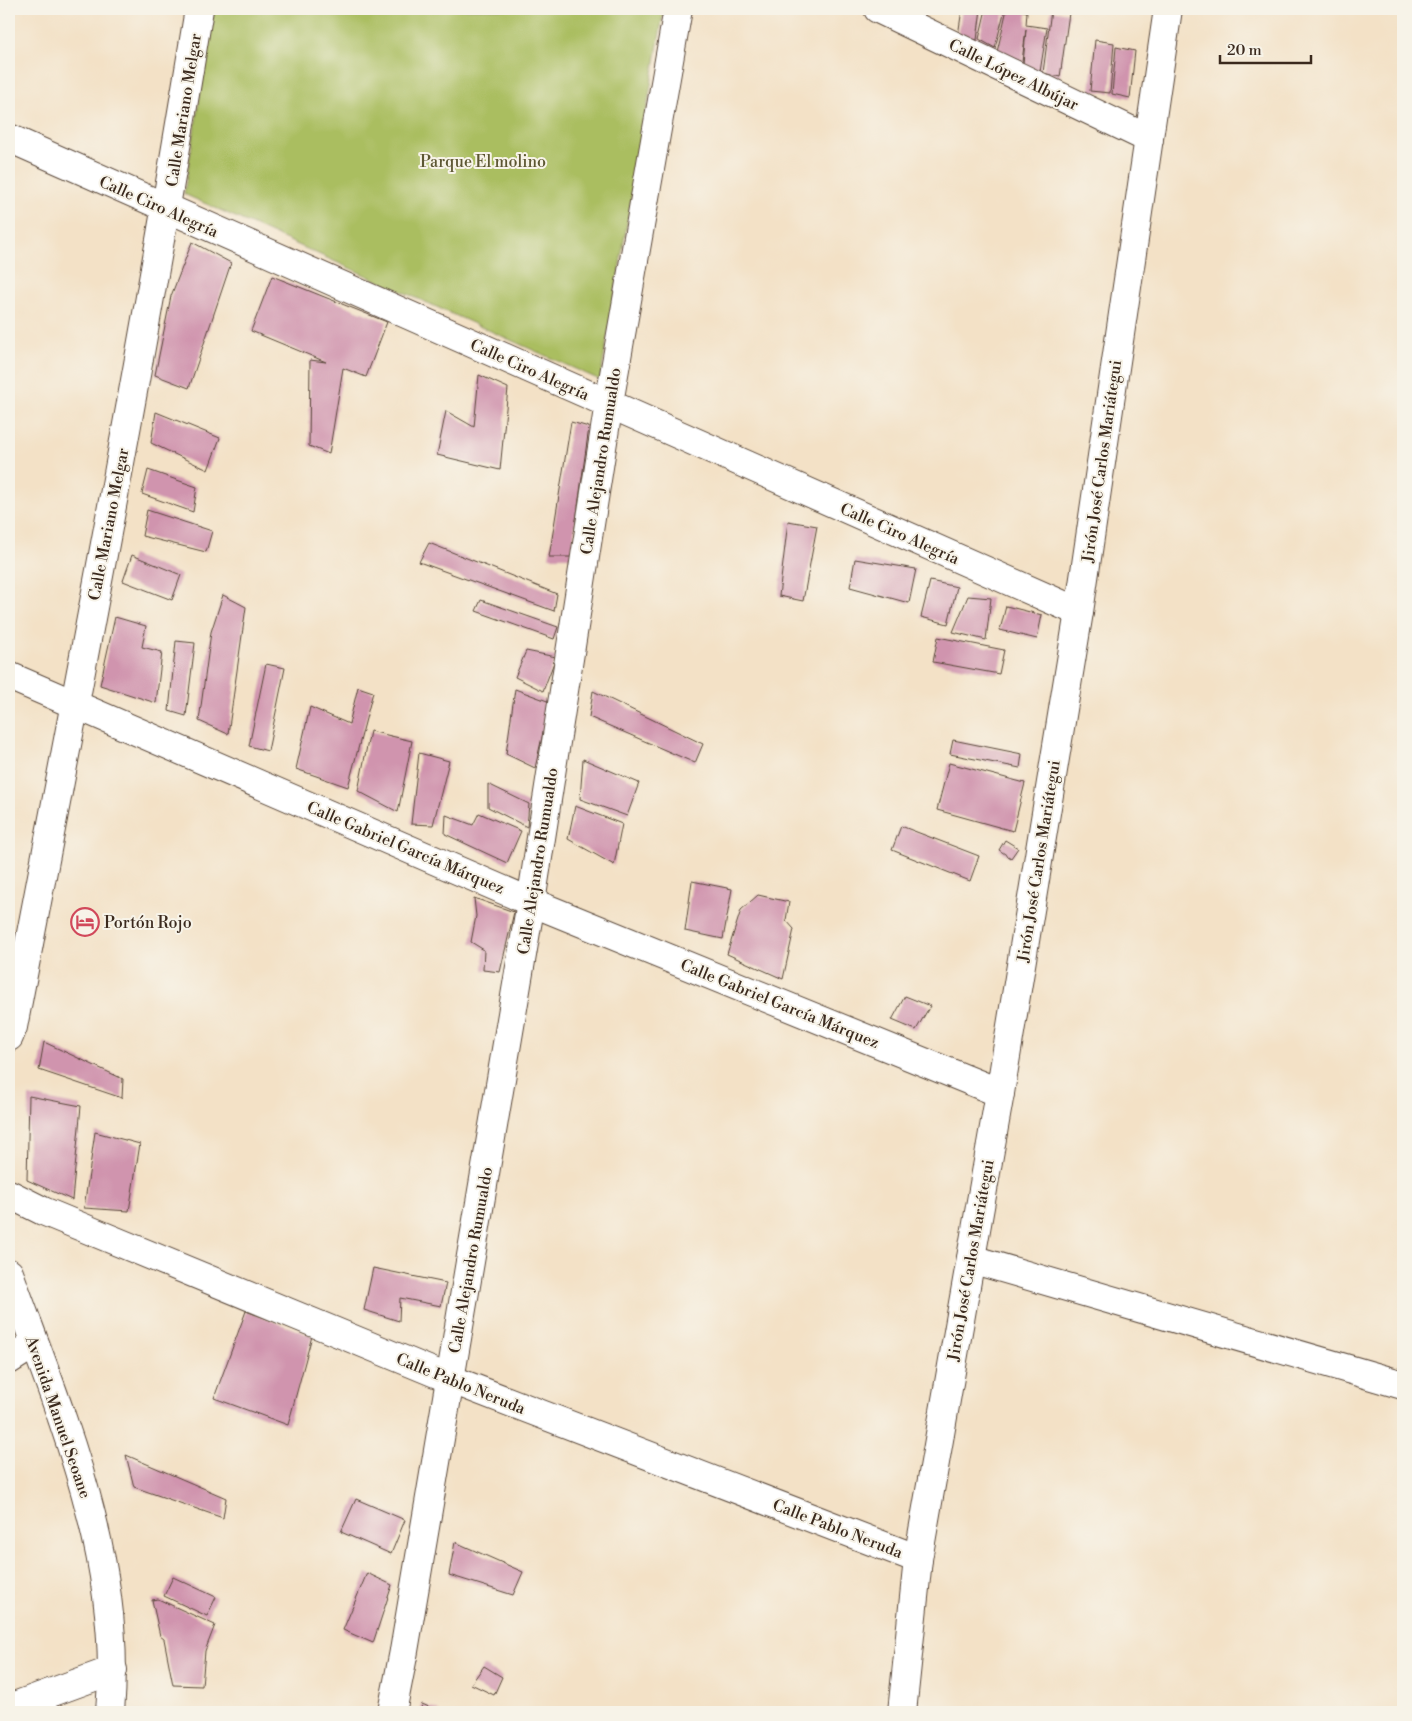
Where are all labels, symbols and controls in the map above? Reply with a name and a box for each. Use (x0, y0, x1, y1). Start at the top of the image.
street label: Calle Mariano Melgar (162, 32, 206, 188)
scale bar (1220, 32, 1311, 64)
street label: Calle López Albújar (945, 35, 1082, 115)
text: 20 m (1227, 41, 1262, 60)
park label: Parque El molino (420, 152, 546, 172)
street label: Calle Ciro Alegría (96, 172, 222, 243)
street label: Calle Ciro Alegría (467, 335, 593, 406)
street label: Jirón José Carlos Mariátegui (1078, 359, 1126, 565)
street label: Calle Alejandro Rumualdo (576, 366, 626, 556)
street label: Calle Mariano Melgar (84, 446, 134, 602)
street label: Calle Ciro Alegría (837, 499, 963, 570)
street label: Jirón José Carlos Mariátegui (1013, 759, 1065, 965)
street label: Calle Alejandro Rumualdo (513, 766, 563, 956)
street label: Calle Gabriel García Márquez (304, 797, 507, 899)
hotel icon: Portón Rojo (70, 907, 100, 937)
place label: Portón Rojo (104, 913, 192, 933)
street label: Calle Gabriel García Márquez (677, 955, 882, 1053)
street label: Jirón José Carlos Mariátegui (943, 1158, 999, 1364)
street label: Calle Alejandro Rumualdo (445, 1165, 497, 1355)
street label: Avenida Manuel Seoane (21, 1333, 95, 1501)
street label: Calle Pablo Neruda (393, 1349, 529, 1419)
street label: Calle Pablo Neruda (770, 1495, 906, 1563)

